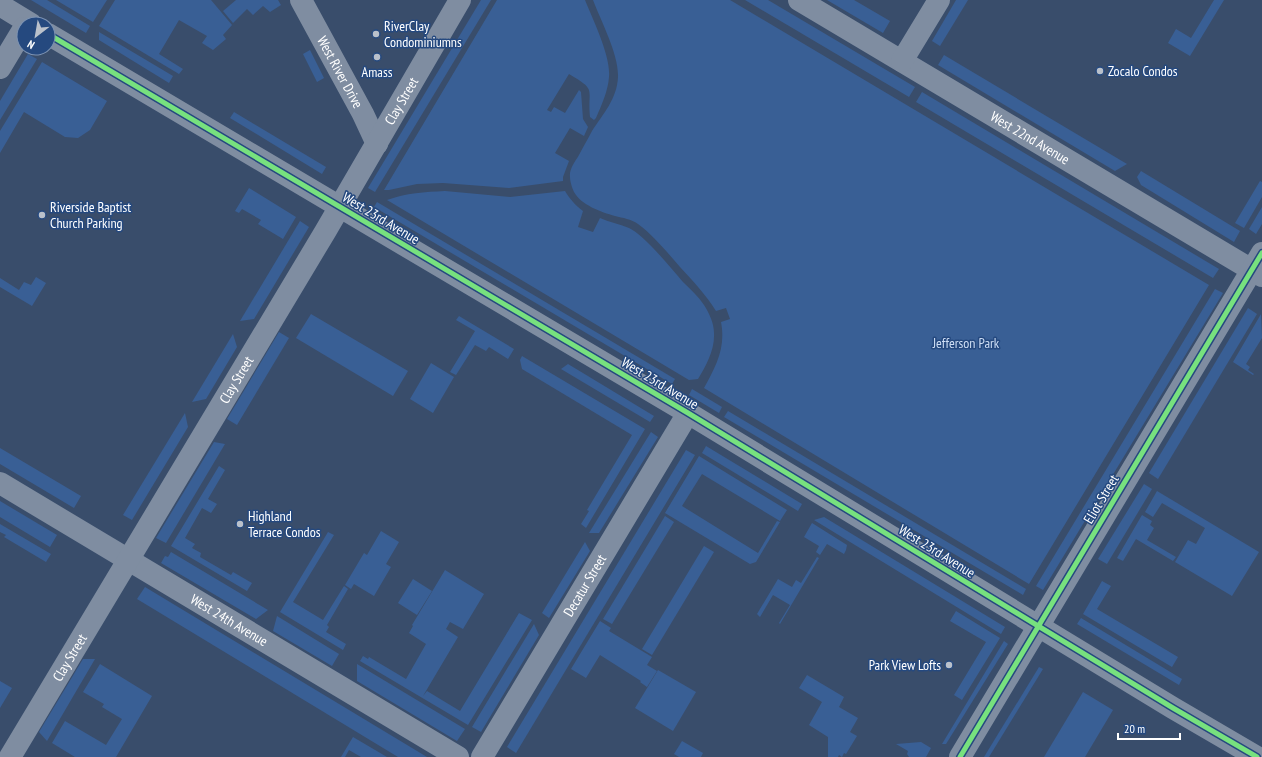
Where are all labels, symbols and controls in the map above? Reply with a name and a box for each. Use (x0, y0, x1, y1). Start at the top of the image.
north arrow (16, 16, 56, 56)
place label: RiverClay Condominiumns (384, 17, 462, 51)
marker: RiverClay Condominiumns (371, 29, 381, 39)
street label: West River Drive (313, 33, 367, 111)
text: N (25, 37, 37, 52)
marker: Amass (372, 52, 382, 62)
place label: Zocalo Condos (1108, 62, 1178, 80)
place label: Amass (362, 63, 393, 81)
marker: Zocalo Condos (1095, 66, 1105, 76)
street label: Clay Street (380, 74, 422, 128)
street label: West 22nd Avenue (987, 107, 1073, 168)
street label: West 23rd Avenue (339, 188, 423, 248)
place label: Riverside Baptist Church Parking (50, 198, 131, 232)
marker: Riverside Baptist Church Parking (37, 210, 47, 220)
park label: Jefferson Park (932, 334, 1000, 352)
street label: Clay Street (215, 353, 258, 407)
street label: West 23rd Avenue (618, 353, 702, 413)
street label: Eliot Street (1079, 471, 1123, 527)
place label: Highland Terrace Condos (248, 507, 321, 541)
marker: Highland Terrace Condos (235, 519, 245, 529)
street label: West 23rd Avenue (895, 520, 979, 582)
street label: Decatur Street (559, 551, 610, 620)
street label: West 24th Avenue (187, 590, 271, 650)
street label: Clay Street (49, 630, 91, 685)
place label: Park View Lofts (869, 656, 941, 674)
marker: Park View Lofts (944, 660, 954, 670)
scale bar (1118, 715, 1180, 741)
text: 20 m (1124, 721, 1145, 736)

